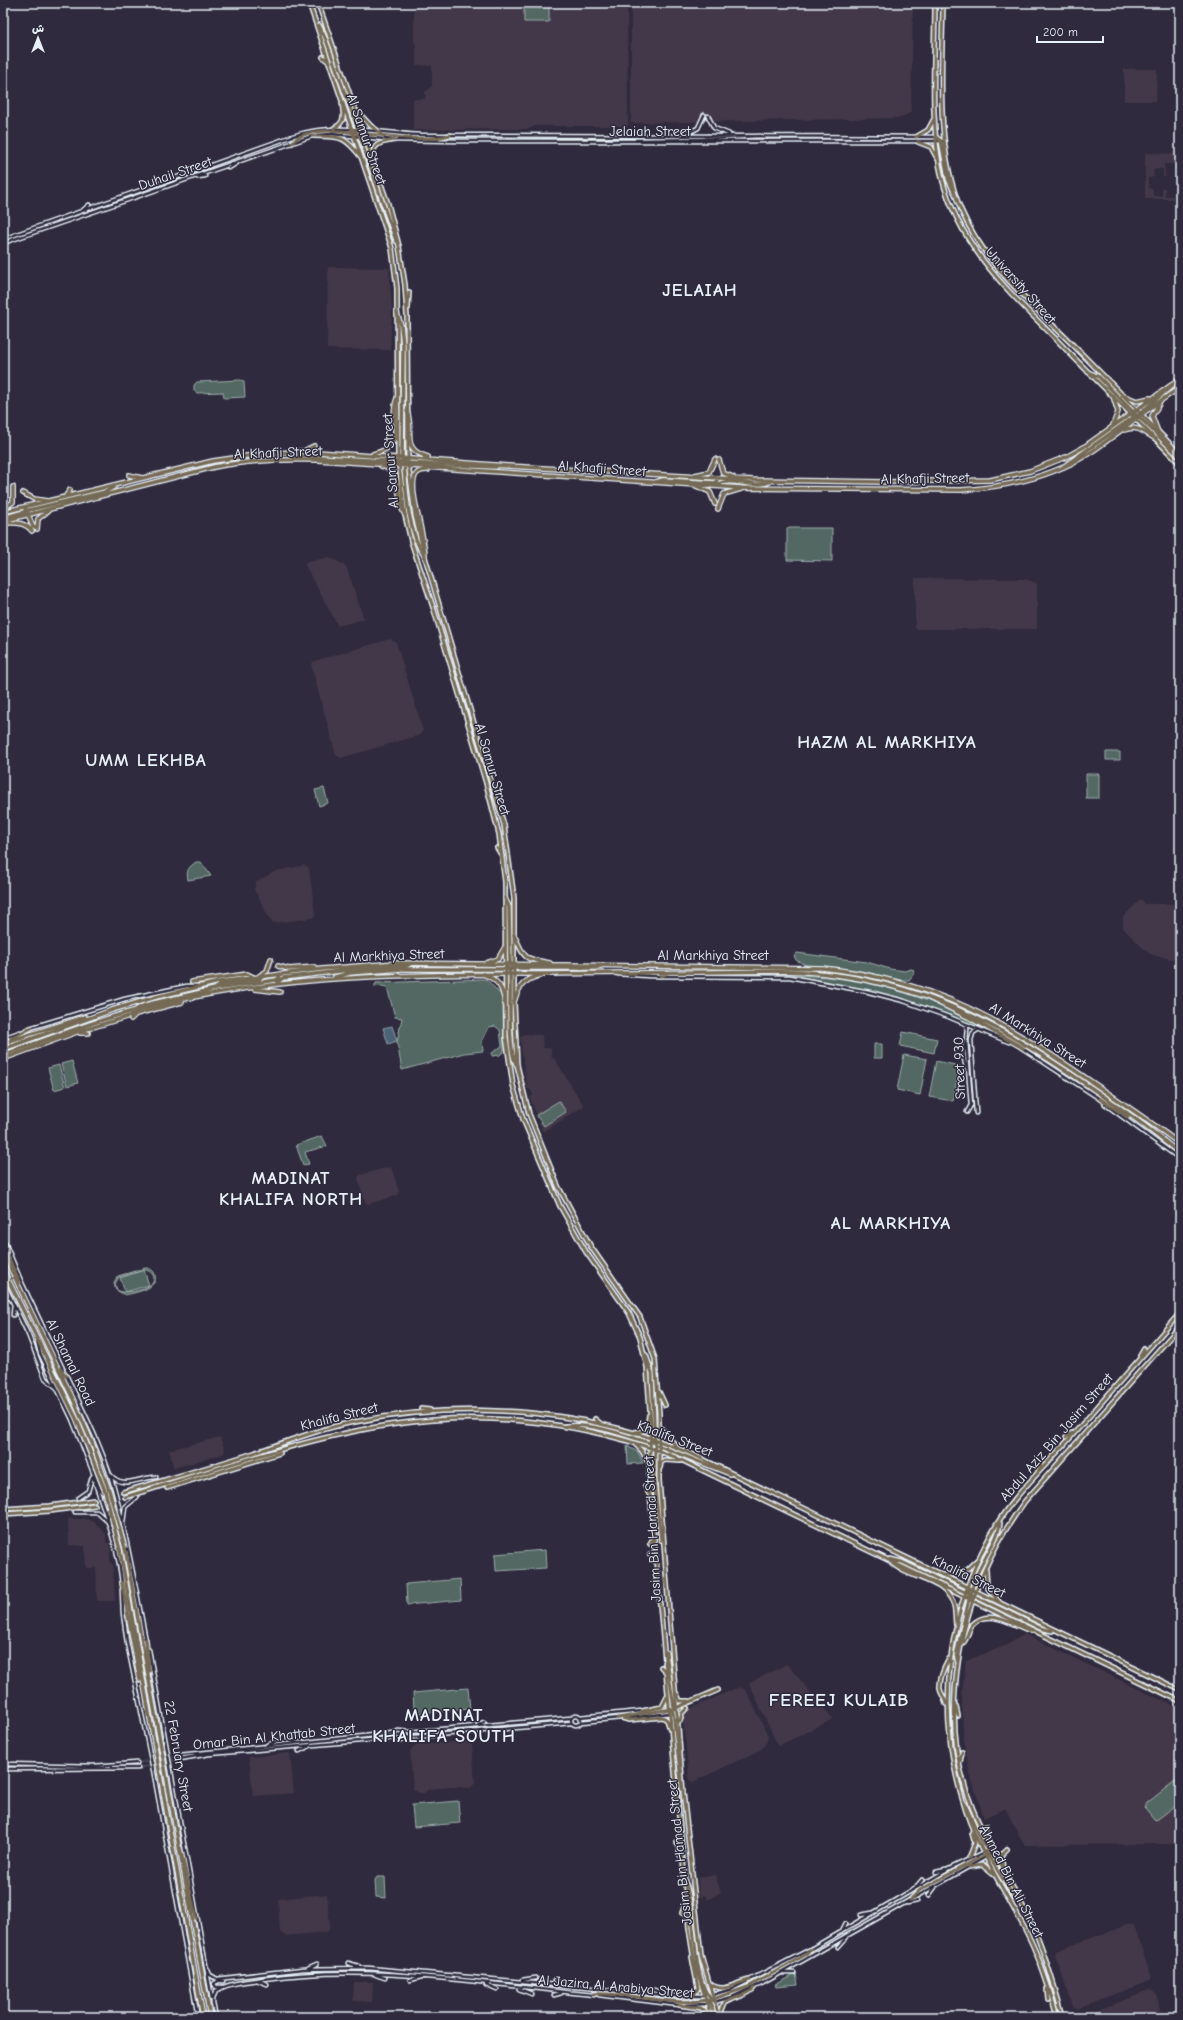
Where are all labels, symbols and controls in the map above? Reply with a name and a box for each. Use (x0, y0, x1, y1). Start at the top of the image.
north arrow (18, 18, 58, 58)
scale bar (1037, 18, 1103, 44)
text: ش (32, 22, 44, 35)
text: 200 m (1043, 25, 1078, 39)
street label: Al Samur Street (343, 92, 390, 188)
street label: Jelaiah Street (609, 123, 692, 140)
street label: Duhail Street (136, 153, 215, 194)
street label: University Street (982, 243, 1060, 328)
district label: JELAIAH (662, 280, 738, 301)
street label: Al Samur Street (379, 412, 402, 509)
street label: Al Khafji Street (233, 442, 324, 463)
street label: Al Khafji Street (557, 457, 648, 480)
street label: Al Khafji Street (881, 469, 970, 488)
street label: Al Samur Street (471, 721, 514, 818)
district label: HAZM AL MARKHIYA (797, 732, 977, 753)
district label: UMM LEKHBA (85, 750, 207, 771)
street label: Al Markhiya Street (333, 945, 446, 966)
street label: Al Markhiya Street (658, 947, 769, 964)
street label: Al Markhiya Street (986, 999, 1090, 1073)
street label: Street 930 (950, 1036, 969, 1100)
district label: MADINAT KHALIFA NORTH (219, 1168, 363, 1210)
district label: AL MARKHIYA (831, 1213, 951, 1234)
street label: Al Shamal Road (42, 1316, 99, 1409)
street label: Abdul Aziz Bin Jasim Street (996, 1369, 1117, 1505)
street label: Khalifa Street (299, 1398, 381, 1434)
street label: Khalifa Street (635, 1416, 716, 1461)
street label: Jasim Bin Hamad Street (640, 1454, 665, 1603)
street label: Khalifa Street (929, 1551, 1009, 1602)
district label: FEREEJ KULAIB (769, 1690, 909, 1711)
street label: 22 February Street (160, 1699, 197, 1814)
district label: MADINAT KHALIFA SOUTH (372, 1705, 516, 1747)
street label: Omar Bin Al Khattab Street (192, 1719, 357, 1753)
street label: Jasim Bin Hamad Street (663, 1777, 696, 1926)
street label: Ahmed Bin Ali Street (976, 1822, 1048, 1942)
street label: Al Jazira Al Arabiya Street (537, 1971, 695, 2002)

